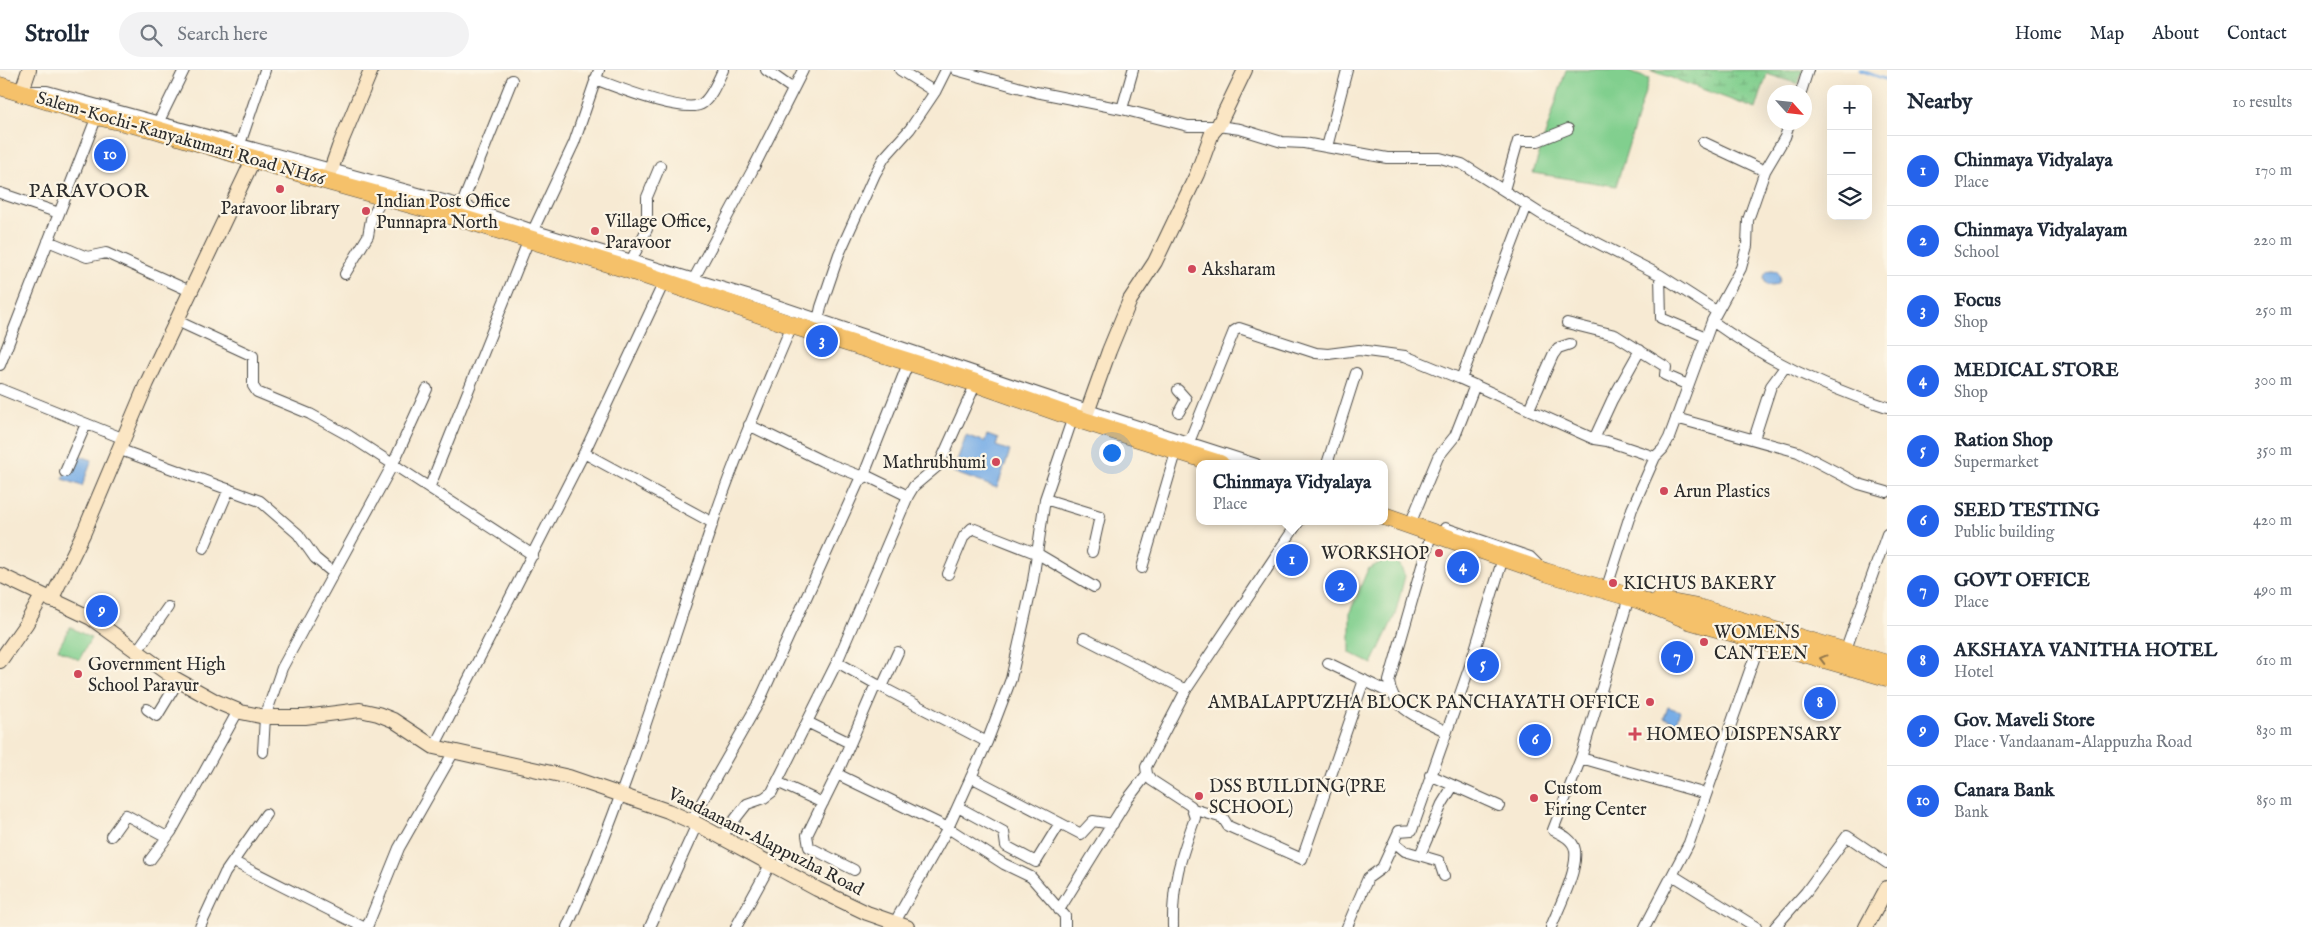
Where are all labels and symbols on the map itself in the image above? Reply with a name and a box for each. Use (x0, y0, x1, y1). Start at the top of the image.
north arrow (1767, 85, 1812, 130)
street label: Salem-Kochi-Kanyakumari Road NH66 (34, 87, 328, 192)
pin: 10 (94, 136, 126, 174)
district label: PARAVOOR (28, 179, 150, 204)
marker: Paravoor library (274, 183, 286, 195)
place label: Indian Post Office Punnapra North (376, 191, 510, 235)
place label: Paravoor library (220, 198, 340, 221)
marker: Indian Post Office Punnapra North (360, 205, 372, 217)
place label: Village Office, Paravoor (604, 211, 711, 255)
marker: Village Office, Paravoor (589, 225, 601, 237)
place label: Aksharam (1201, 259, 1276, 282)
marker: Aksharam (1186, 263, 1198, 275)
pin: 3 (806, 322, 838, 360)
your location (1099, 440, 1125, 466)
place label: Mathrubhumi (883, 452, 986, 475)
marker: Mathrubhumi (990, 456, 1002, 468)
place label: Arun Plastics (1673, 481, 1770, 504)
marker: Arun Plastics (1658, 485, 1670, 497)
pin: 1 (1276, 541, 1308, 579)
place label: WORKSHOP (1321, 543, 1429, 566)
marker: WORKSHOP (1433, 547, 1445, 559)
pin: 4 (1447, 548, 1479, 586)
pin: 2 (1325, 567, 1357, 605)
place label: KICHUS BAKERY (1623, 573, 1776, 596)
marker: KICHUS BAKERY (1607, 577, 1619, 589)
pin: 9 (86, 592, 118, 630)
place label: WOMENS CANTEEN (1714, 622, 1809, 666)
marker: WOMENS CANTEEN (1698, 636, 1710, 648)
pin: 7 (1661, 638, 1693, 676)
pin: 5 (1467, 646, 1499, 684)
place label: Government High School Paravur (88, 654, 226, 698)
one-way arrow (1819, 654, 1828, 665)
marker: Government High School Paravur (72, 668, 84, 680)
pin: 8 (1804, 684, 1836, 722)
place label: AMBALAPPUZHA BLOCK PANCHAYATH OFFICE (1207, 692, 1640, 715)
marker: AMBALAPPUZHA BLOCK PANCHAYATH OFFICE (1644, 696, 1656, 708)
pin: 6 (1519, 721, 1551, 759)
place label: HOMEO DISPENSARY (1646, 724, 1842, 747)
marker: HOMEO DISPENSARY (1628, 727, 1642, 741)
place label: DSS BUILDING(PRE SCHOOL) (1209, 776, 1386, 820)
place label: Custom Firing Center (1544, 778, 1647, 822)
street label: Vandaanam-Alappuzha Road (663, 782, 867, 902)
marker: DSS BUILDING(PRE SCHOOL) (1193, 790, 1205, 802)
marker: Custom Firing Center (1528, 792, 1540, 804)

